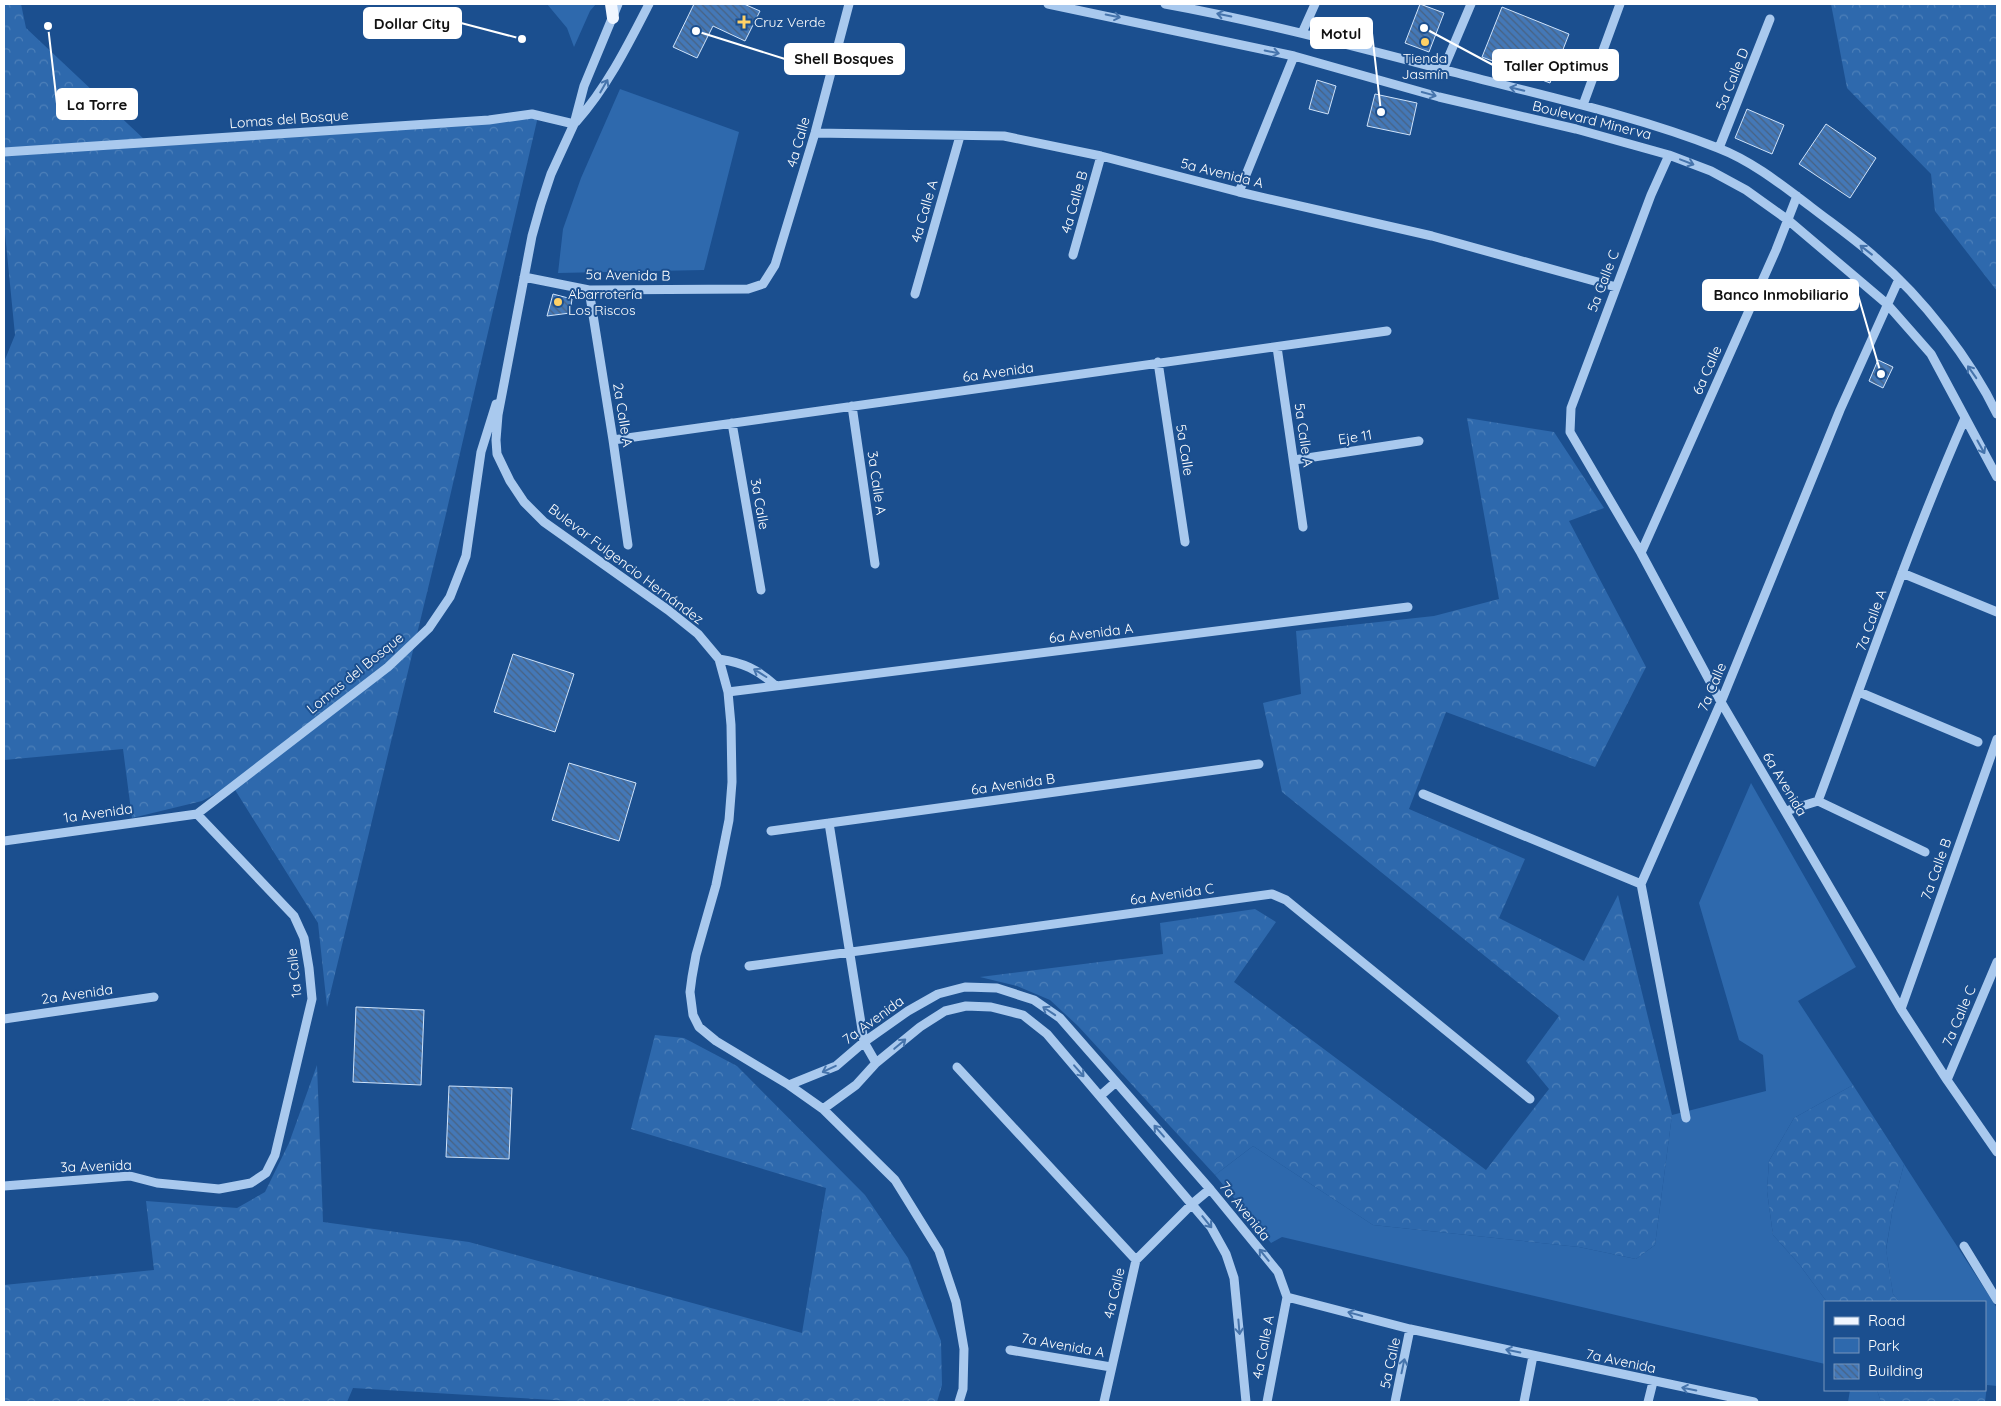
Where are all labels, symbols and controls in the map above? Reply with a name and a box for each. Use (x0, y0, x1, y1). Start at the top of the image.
callout: Dollar City (364, 8, 461, 38)
one-way arrow (1216, 10, 1232, 19)
one-way arrow (1105, 12, 1121, 21)
place label: Cruz Verde (754, 13, 825, 31)
text: Dollar City (374, 14, 450, 33)
marker: Cruz Verde (738, 16, 750, 28)
callout: Motul (1311, 18, 1372, 48)
text: Motul (1321, 24, 1361, 43)
marker: Tienda Jasmín (1419, 36, 1431, 48)
callout: Shell Bosques (785, 44, 904, 74)
street label: 5a Calle D (1711, 45, 1753, 113)
one-way arrow (1263, 47, 1279, 57)
text: Shell Bosques (794, 49, 894, 68)
place label: Tienda Jasmín (1402, 49, 1448, 83)
callout: Taller Optimus (1493, 50, 1618, 80)
text: Taller Optimus (1503, 56, 1609, 75)
one-way arrow (600, 79, 610, 93)
one-way arrow (1510, 83, 1526, 93)
callout: La Torre (57, 89, 137, 119)
one-way arrow (1420, 89, 1436, 99)
text: La Torre (67, 95, 127, 114)
street label: Boulevard Minerva (1531, 96, 1653, 144)
street label: Lomas del Bosque (229, 106, 349, 132)
street label: 4a Calle (782, 115, 814, 169)
street label: 5a Avenida A (1179, 154, 1265, 192)
one-way arrow (1679, 158, 1694, 167)
street label: 4a Calle B (1056, 169, 1092, 235)
street label: 4a Calle A (906, 178, 942, 244)
one-way arrow (1860, 244, 1873, 255)
street label: 5a Calle C (1583, 248, 1623, 314)
street label: 5a Avenida B (585, 265, 671, 285)
callout: Banco Inmobiliario (1703, 280, 1858, 310)
place label: Abarrotería Los Riscos (568, 285, 642, 319)
text: Banco Inmobiliario (1713, 285, 1849, 304)
marker: Abarrotería Los Riscos (552, 296, 564, 308)
street label: 6a Calle (1688, 343, 1726, 397)
street label: 6a Avenida (961, 358, 1035, 386)
one-way arrow (1967, 365, 1977, 379)
street label: 2a Calle A (609, 382, 637, 448)
street label: 5a Calle A (1291, 402, 1317, 468)
street label: 5a Calle (1172, 423, 1198, 477)
street label: Eje 11 (1337, 425, 1373, 449)
one-way arrow (1976, 440, 1986, 455)
street label: 3a Calle A (864, 450, 890, 516)
street label: 3a Calle (747, 477, 773, 531)
street label: Bulevar Fulgencio Hernández (545, 500, 708, 629)
street label: 7a Calle A (1852, 587, 1890, 653)
street label: 6a Avenida A (1048, 619, 1134, 647)
street label: Lomas del Bosque (303, 628, 407, 718)
street label: 7a Calle (1694, 660, 1730, 714)
one-way arrow (753, 668, 767, 678)
street label: 6a Avenida (1759, 749, 1811, 819)
street label: 6a Avenida B (970, 769, 1056, 799)
street label: 1a Avenida (62, 799, 134, 827)
street label: 7a Calle B (1917, 836, 1955, 902)
street label: 6a Avenida C (1129, 879, 1215, 909)
street label: 1a Calle (282, 947, 306, 998)
street label: 2a Avenida (40, 980, 114, 1008)
street label: 7a Calle C (1938, 983, 1980, 1049)
street label: 7a Avenida (839, 992, 907, 1048)
one-way arrow (1043, 1006, 1057, 1016)
one-way arrow (893, 1038, 906, 1050)
one-way arrow (822, 1064, 837, 1074)
one-way arrow (1073, 1065, 1085, 1078)
one-way arrow (1153, 1124, 1165, 1137)
street label: 3a Avenida (60, 1156, 132, 1176)
street label: 7a Avenida (1216, 1178, 1274, 1244)
one-way arrow (1201, 1215, 1212, 1228)
one-way arrow (1258, 1248, 1269, 1261)
street label: 4a Calle (1099, 1266, 1129, 1320)
legend (1824, 1301, 1986, 1391)
one-way arrow (1347, 1309, 1363, 1319)
text: Road (1868, 1311, 1905, 1330)
street label: 4a Calle A (1248, 1314, 1278, 1380)
one-way arrow (1234, 1318, 1244, 1334)
street label: 7a Avenida A (1020, 1329, 1106, 1361)
street label: 5a Calle (1376, 1336, 1404, 1390)
text: Park (1868, 1336, 1900, 1355)
street label: 7a Avenida (1584, 1345, 1658, 1377)
one-way arrow (1505, 1346, 1521, 1356)
one-way arrow (1399, 1358, 1408, 1374)
text: Building (1868, 1361, 1923, 1380)
one-way arrow (1681, 1384, 1697, 1393)

